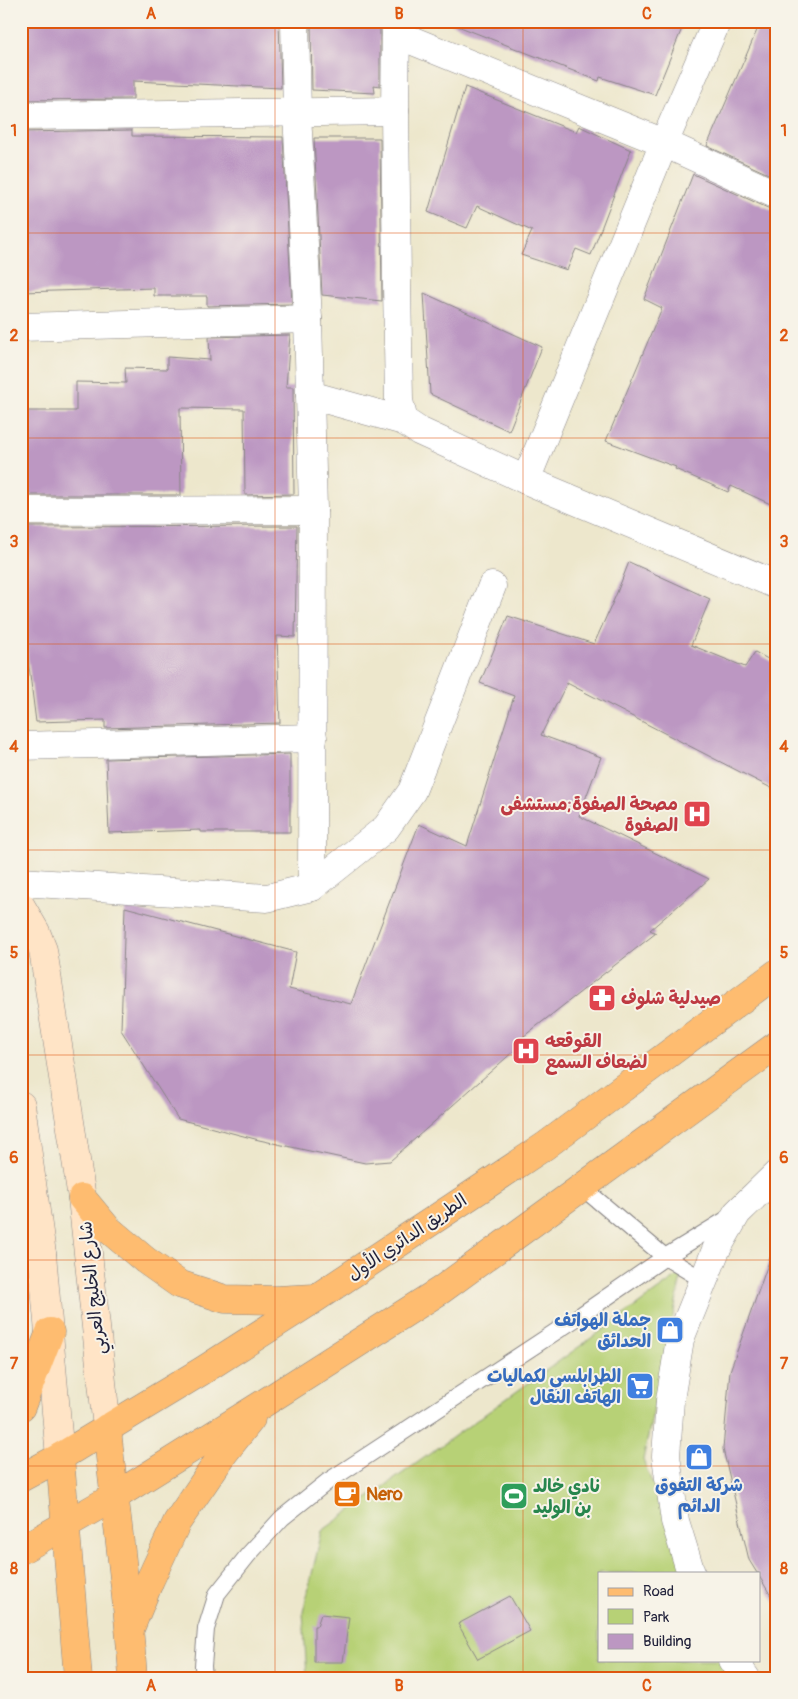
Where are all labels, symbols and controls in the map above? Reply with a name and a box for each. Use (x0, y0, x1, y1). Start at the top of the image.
text: A (146, 4, 157, 24)
text: B (394, 4, 404, 24)
text: C (642, 4, 652, 24)
text: 1 (11, 121, 17, 141)
text: 1 (781, 121, 787, 141)
text: 2 (10, 326, 19, 346)
text: 2 (780, 326, 789, 346)
text: 3 (10, 532, 19, 552)
text: 3 (780, 532, 789, 552)
text: 4 (9, 737, 19, 757)
text: 4 (779, 737, 789, 757)
place label: مصحة الصفوة;مستشفى الصفوة (500, 793, 678, 837)
hospital icon: مصحة الصفوة;مستشفى الصفوة (682, 799, 712, 829)
text: 5 (10, 943, 19, 963)
text: 5 (780, 943, 789, 963)
pharmacy icon: صيدلية شلوف (587, 983, 617, 1013)
place label: صيدلية شلوف (621, 987, 721, 1010)
place label: القوقعه لضعاف السمع (545, 1030, 647, 1075)
hospital icon: القوقعه لضعاف السمع (511, 1036, 541, 1066)
text: 6 (9, 1148, 19, 1168)
text: 6 (779, 1148, 789, 1168)
street label: الطريق الدائري الأول (343, 1188, 472, 1287)
street label: شارع الخليج العربي (74, 1220, 115, 1356)
place label: جملة الهواتف الحدائق (554, 1309, 651, 1353)
shop icon: جملة الهواتف الحدائق (655, 1315, 685, 1345)
text: 7 (10, 1354, 19, 1374)
text: 7 (780, 1354, 789, 1374)
place label: الطرابلسي لكماليات الهاتف النقال (487, 1365, 621, 1409)
supermarket icon: الطرابلسي لكماليات الهاتف النقال (625, 1371, 655, 1401)
shop icon: شركة التفوق الدائم (684, 1442, 714, 1472)
place label: شركة التفوق الدائم (655, 1474, 743, 1520)
place label: نادي خالد بن الوليد (533, 1475, 600, 1519)
cafe icon: Nero (332, 1479, 362, 1509)
sports icon: نادي خالد بن الوليد (499, 1481, 529, 1511)
place label: Nero (366, 1483, 403, 1506)
text: 8 (10, 1559, 18, 1579)
text: 8 (780, 1559, 788, 1579)
legend (598, 1572, 760, 1662)
text: Road (643, 1582, 674, 1601)
text: Park (643, 1608, 670, 1627)
text: Building (643, 1632, 691, 1651)
text: A (146, 1676, 157, 1696)
text: B (394, 1676, 404, 1696)
text: C (642, 1676, 652, 1696)

